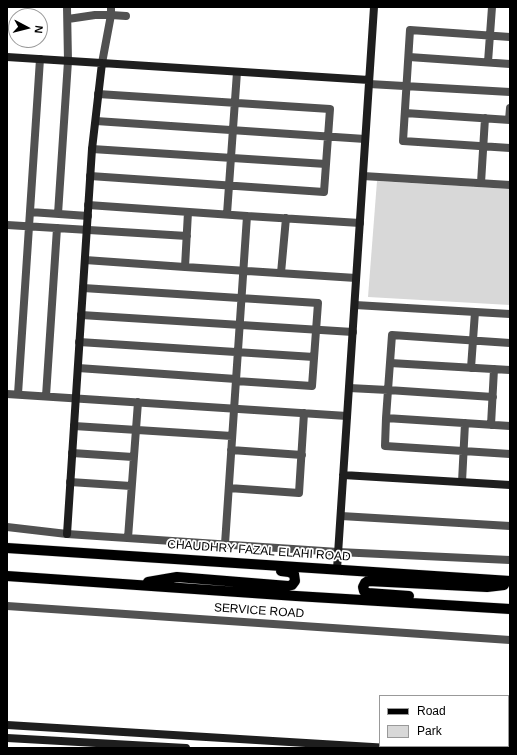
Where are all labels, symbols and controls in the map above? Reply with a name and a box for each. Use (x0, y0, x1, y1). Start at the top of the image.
north arrow (8, 8, 48, 48)
text: N (32, 25, 45, 34)
street label: CHAUDHRY FAZAL ELAHI ROAD (167, 537, 351, 565)
street label: SERVICE ROAD (213, 601, 305, 621)
legend (379, 695, 509, 747)
text: Road (417, 704, 446, 718)
text: Park (417, 724, 442, 738)

